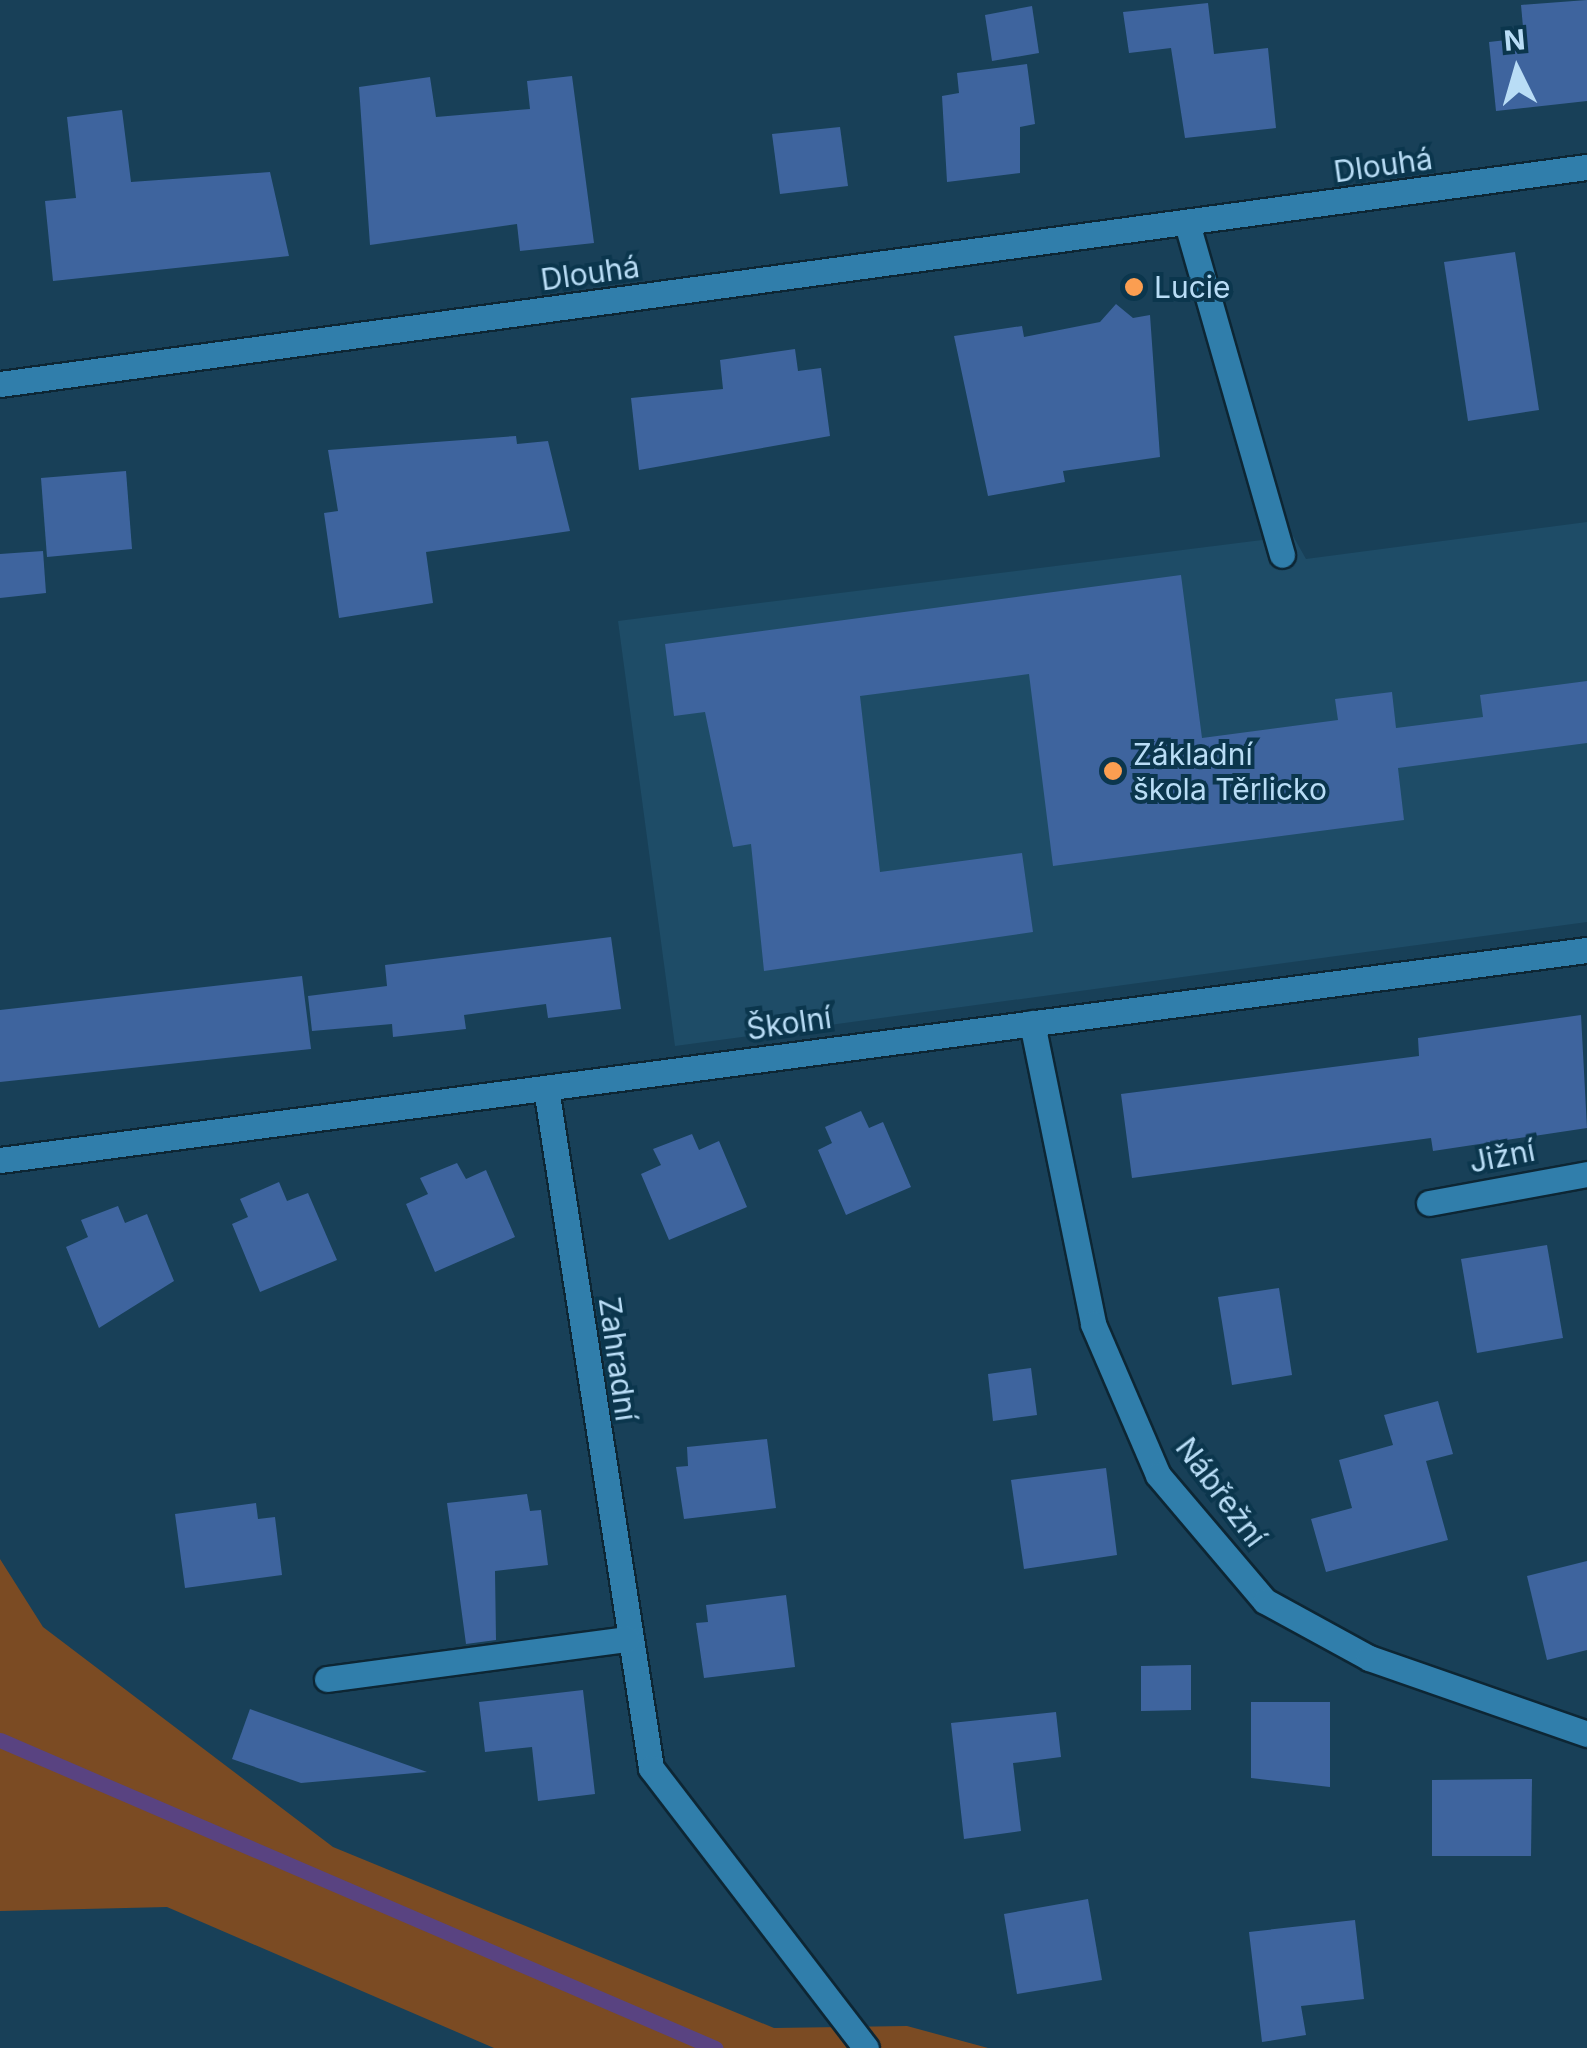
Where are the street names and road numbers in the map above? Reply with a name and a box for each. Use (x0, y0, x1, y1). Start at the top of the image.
street label: Dlouhá (1331, 140, 1435, 190)
street label: Dlouhá (538, 248, 642, 298)
street label: Školní (744, 999, 834, 1047)
street label: Jižní (1466, 1132, 1538, 1180)
street label: Zahradní (591, 1295, 645, 1423)
street label: Nábřežní (1168, 1430, 1274, 1554)

